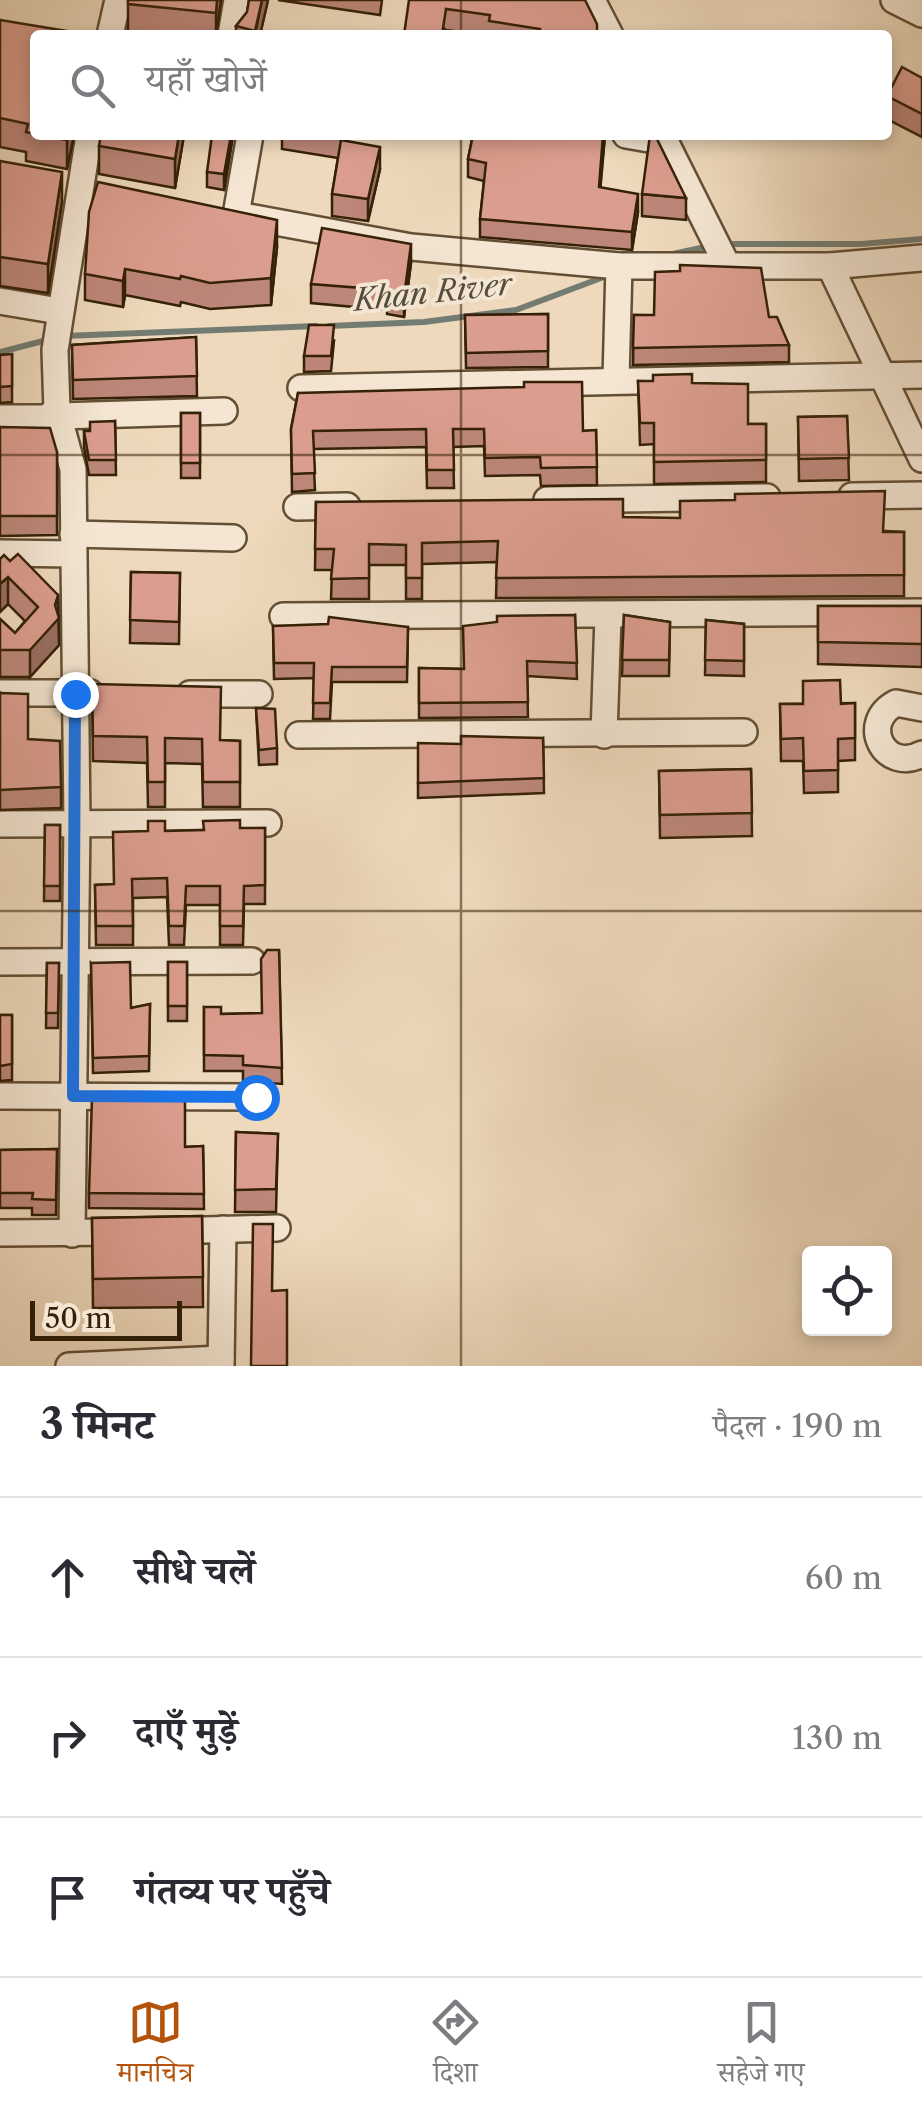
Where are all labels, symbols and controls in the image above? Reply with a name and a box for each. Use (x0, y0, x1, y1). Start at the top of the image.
search box (30, 30, 892, 140)
text: यहाँ खोजें (145, 55, 266, 102)
icon: search (65, 58, 120, 113)
water label: Khan River (350, 265, 516, 319)
route end (53, 672, 99, 718)
route start (234, 1075, 280, 1121)
map controls (802, 1246, 892, 1336)
button: locate (802, 1246, 892, 1336)
scale bar (30, 1296, 182, 1340)
text: 50 m (45, 1301, 112, 1335)
text: 3 मिनट (40, 1398, 154, 1450)
text: पैदल · 190 m (713, 1406, 882, 1445)
text: सीधे चलें (135, 1547, 255, 1594)
icon: ahead (40, 1550, 95, 1605)
text: 60 m (805, 1558, 882, 1597)
text: दाएँ मुड़ें (135, 1707, 238, 1754)
icon: right (40, 1710, 95, 1765)
text: 130 m (792, 1718, 882, 1757)
text: गंतव्य पर पहुँचे (135, 1867, 330, 1914)
icon: arrive (40, 1870, 95, 1925)
tab: मानचित्र (117, 1995, 193, 2100)
tab: दिशा (428, 1995, 483, 2100)
tab: सहेजे गए (718, 1995, 805, 2100)

